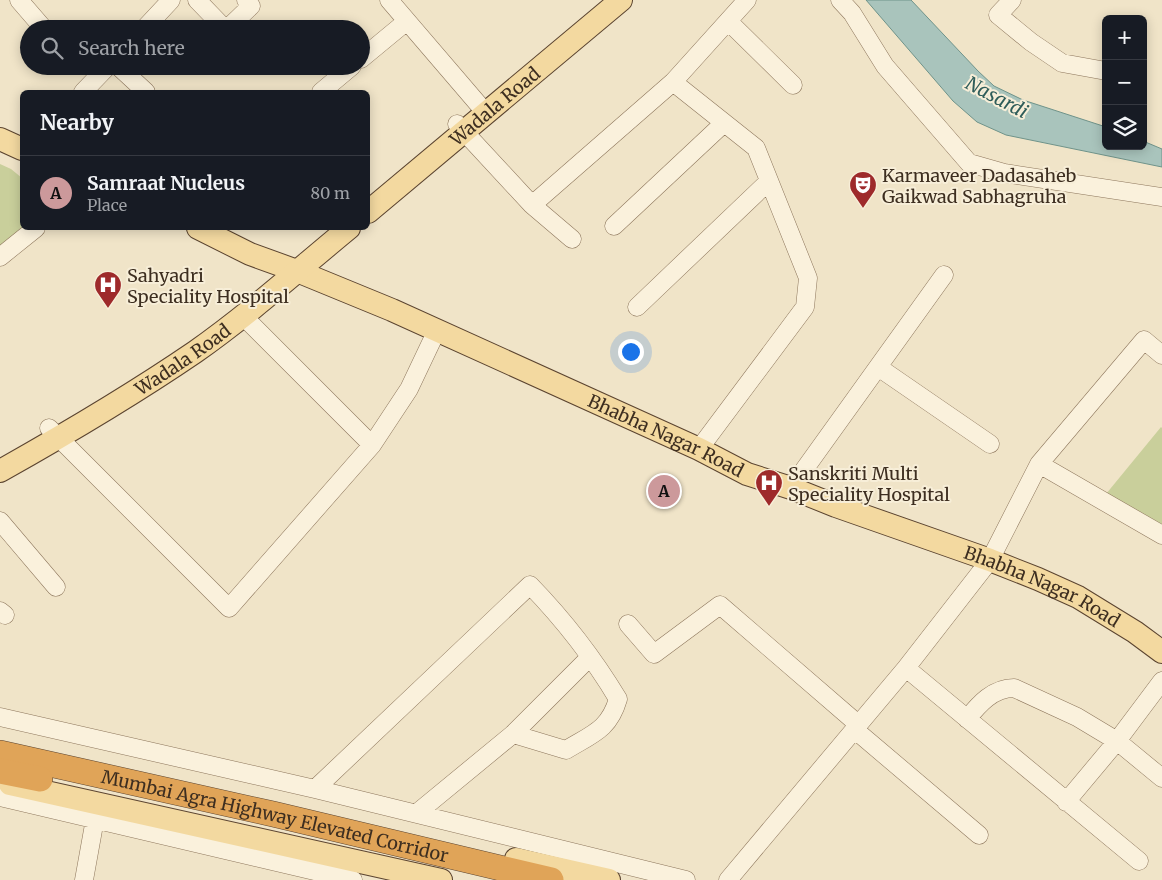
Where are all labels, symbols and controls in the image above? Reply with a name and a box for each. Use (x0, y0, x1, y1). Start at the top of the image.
map controls (1102, 15, 1147, 150)
button: + (1102, 15, 1147, 60)
search box (20, 20, 370, 75)
icon: search (38, 34, 66, 62)
text: Search here (78, 36, 185, 60)
button: − (1102, 60, 1147, 105)
street label: Wadala Road (444, 61, 545, 151)
water label: Nasardi (962, 71, 1032, 123)
button: layers (1102, 105, 1147, 150)
text: Nearby (40, 109, 114, 136)
place label: Karmaveer Dadasaheb Gaikwad Sabhagruha (882, 164, 1077, 208)
theatre icon: Karmaveer Dadasaheb Gaikwad Sabhagruha (848, 170, 878, 209)
text: Samraat Nucleus (87, 171, 245, 195)
text: A (50, 183, 62, 203)
text: 80 m (311, 183, 350, 203)
text: Place (87, 195, 127, 215)
place label: Sahyadri Speciality Hospital (127, 264, 289, 308)
hospital icon: Sahyadri Speciality Hospital (93, 270, 123, 309)
street label: Wadala Road (129, 318, 235, 401)
your location (618, 339, 644, 365)
street label: Bhabha Nagar Road (584, 389, 748, 482)
place label: Sanskriti Multi Speciality Hospital (788, 462, 950, 506)
hospital icon: Sanskriti Multi Speciality Hospital (754, 468, 784, 507)
pin: A (648, 472, 680, 510)
street label: Bhabha Nagar Road (961, 540, 1125, 632)
street label: Mumbai Agra Highway Elevated Corridor (99, 765, 451, 867)

